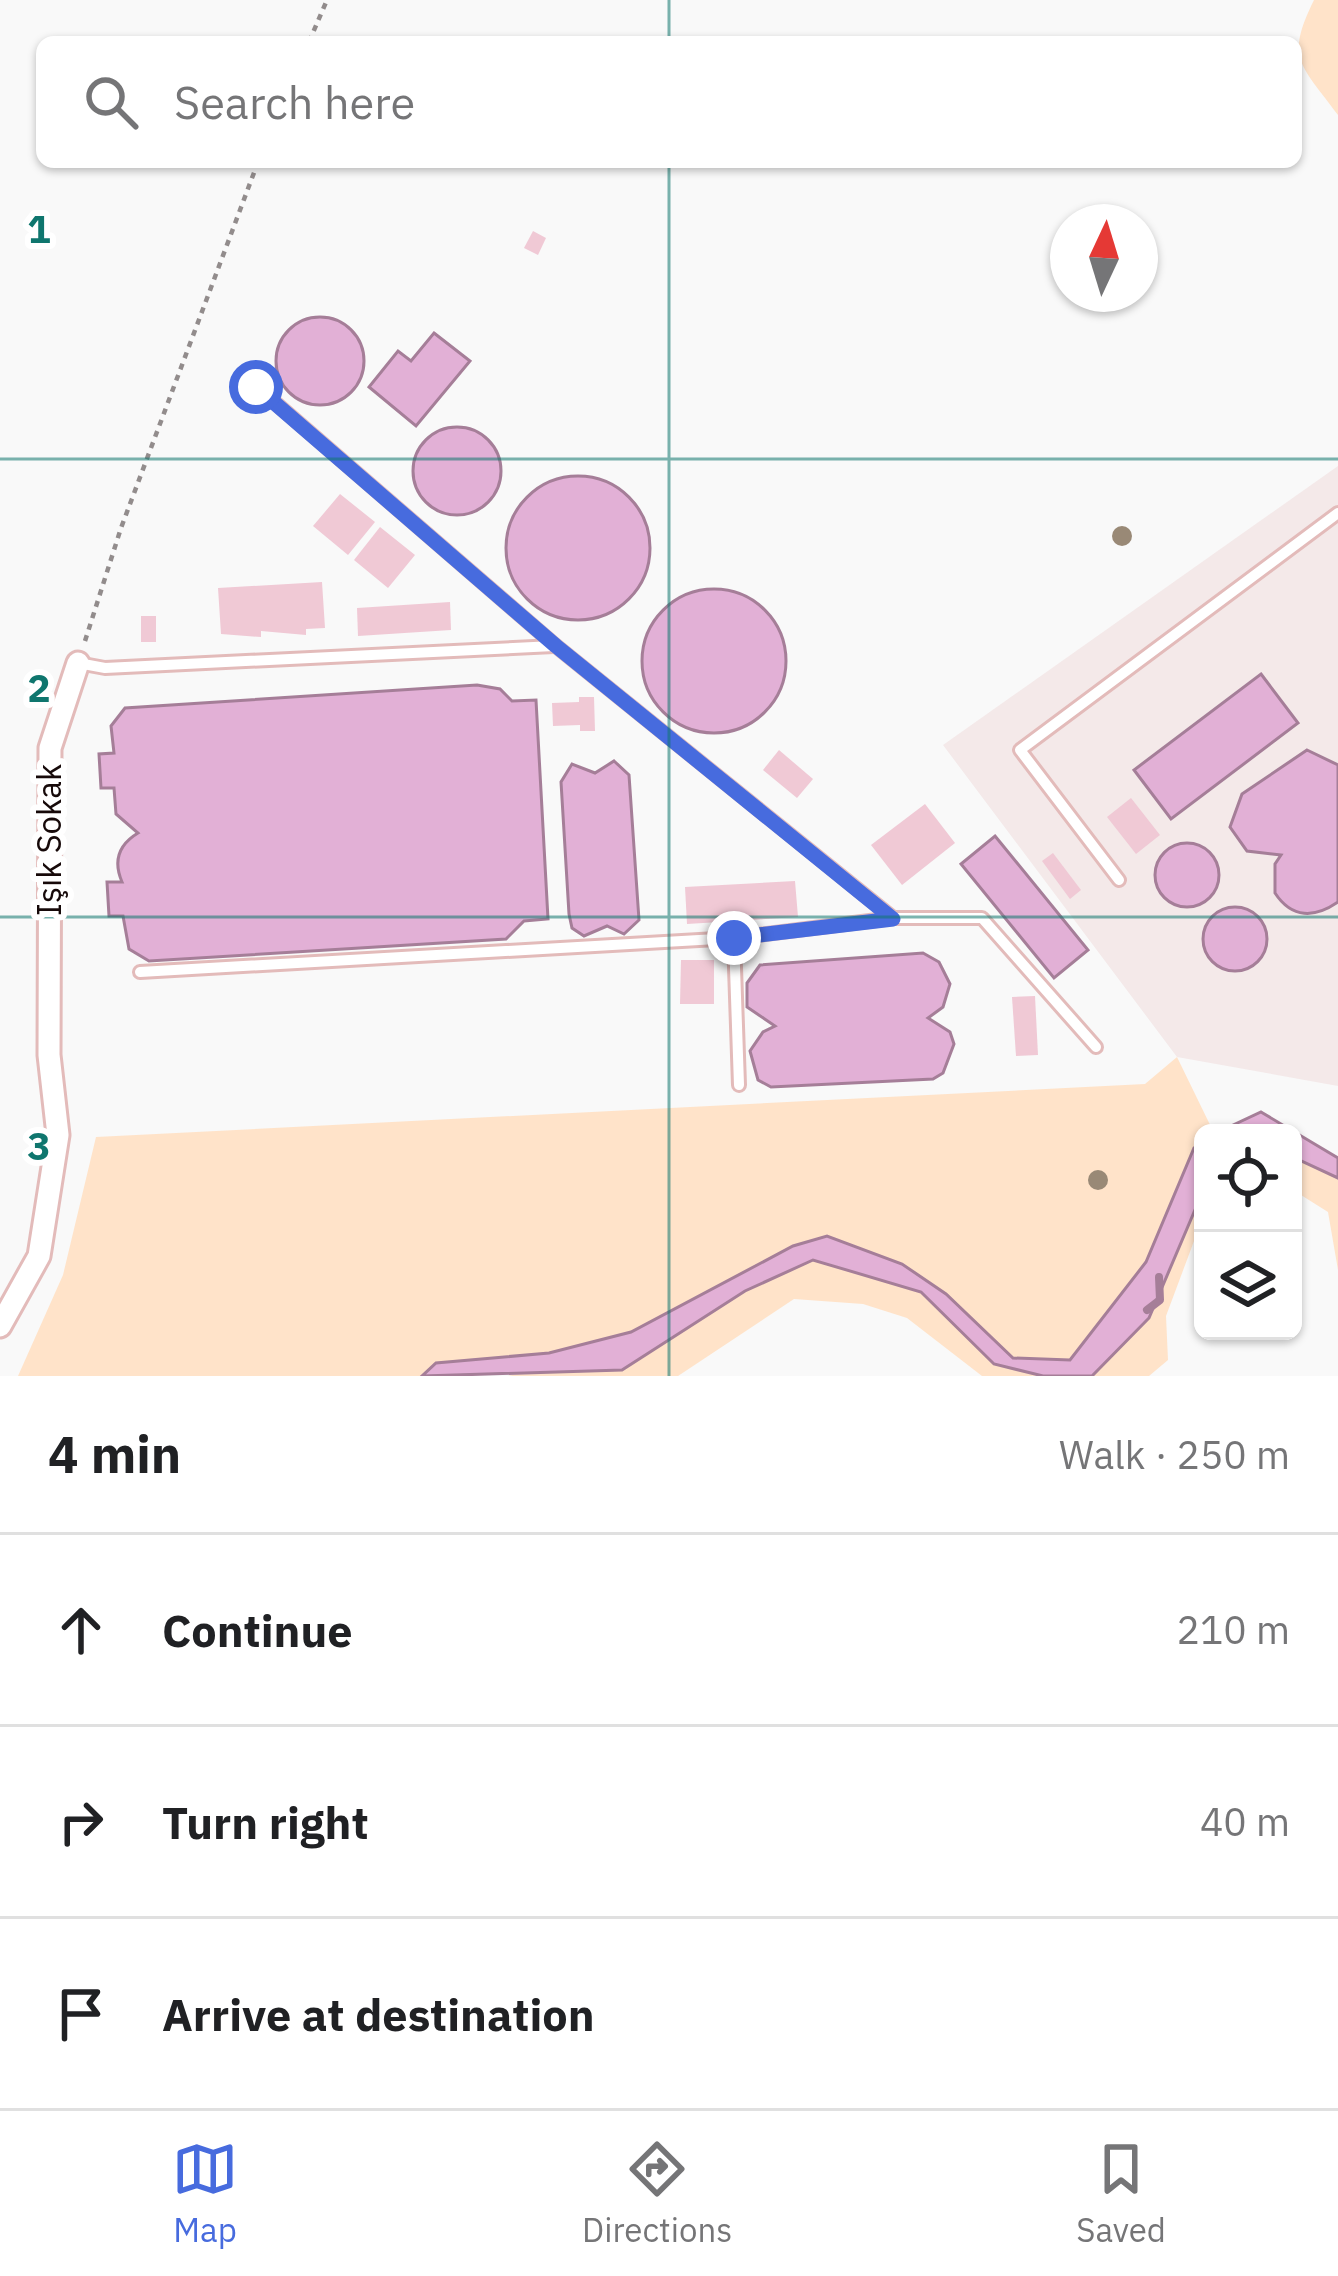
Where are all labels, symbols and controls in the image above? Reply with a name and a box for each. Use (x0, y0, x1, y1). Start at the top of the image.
search box (36, 36, 1302, 168)
icon: search (78, 69, 144, 135)
text: Search here (174, 73, 415, 131)
text: 1 (27, 203, 51, 254)
north arrow (1050, 204, 1158, 312)
route start (229, 360, 283, 414)
text: 2 (27, 662, 51, 713)
street label: Işık Sokak (27, 764, 70, 916)
route end (707, 911, 761, 965)
text: 3 (27, 1120, 51, 1171)
map controls (1194, 1124, 1302, 1340)
button: locate (1194, 1124, 1302, 1232)
button: layers (1194, 1232, 1302, 1340)
text: 4 min (48, 1421, 181, 1487)
text: Walk · 250 m (1059, 1429, 1290, 1480)
icon: ahead (48, 1597, 114, 1663)
text: Continue (162, 1601, 353, 1659)
text: 210 m (1177, 1604, 1290, 1655)
icon: right (48, 1789, 114, 1855)
text: Turn right (162, 1793, 369, 1851)
text: 40 m (1200, 1796, 1290, 1847)
icon: arrive (48, 1981, 114, 2047)
text: Arrive at destination (162, 1985, 595, 2043)
tab: Map (172, 2136, 238, 2251)
tab: Directions (582, 2136, 732, 2251)
tab: Saved (1076, 2136, 1166, 2251)

